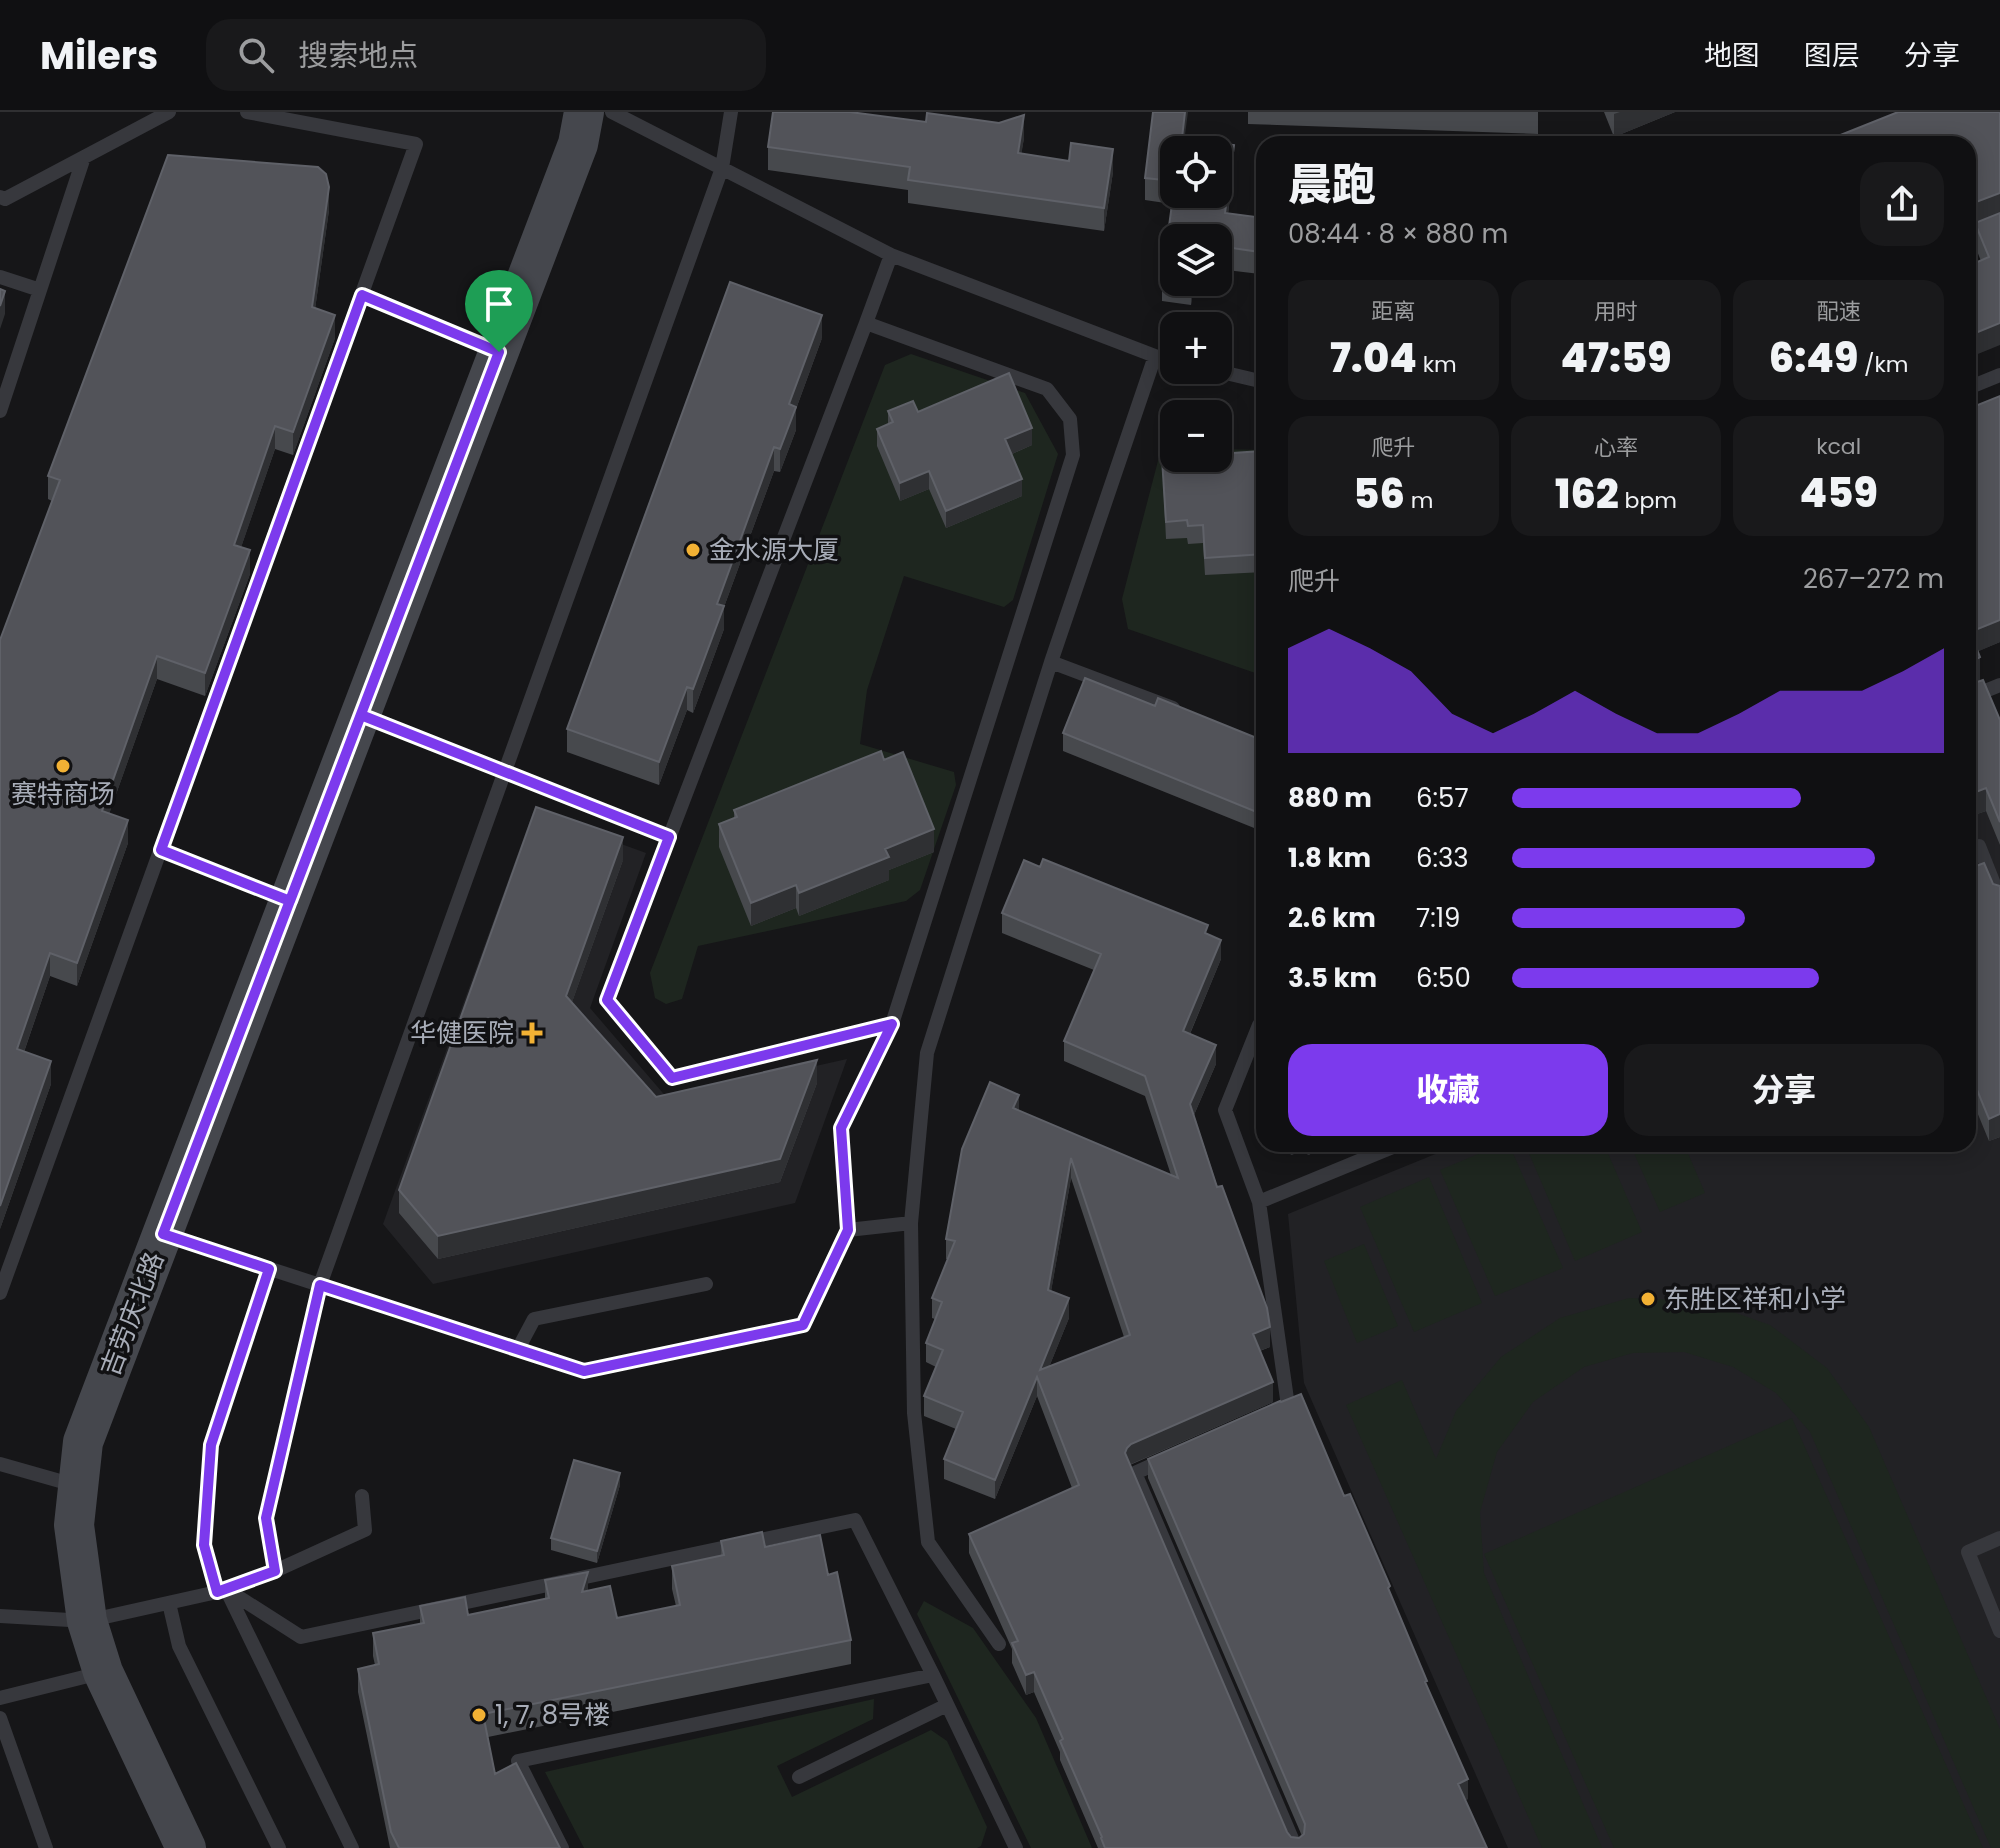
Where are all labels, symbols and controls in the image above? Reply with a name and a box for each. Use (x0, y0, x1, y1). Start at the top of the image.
search box (206, 19, 766, 91)
text: Milers (40, 29, 158, 82)
icon: search (234, 33, 278, 77)
text: 搜索地点 (298, 34, 418, 77)
text: 地图 (1704, 36, 1760, 75)
text: 图层 (1804, 36, 1860, 75)
text: 分享 (1904, 36, 1960, 75)
map controls (1160, 136, 1232, 472)
button: locate (1160, 136, 1232, 208)
text: 晨跑 (1288, 154, 1376, 215)
button: share (1860, 162, 1944, 246)
text: 08:44 · 8 × 880 m (1288, 216, 1508, 252)
button: layers (1160, 224, 1232, 296)
pin (465, 270, 533, 352)
icon: arrive (477, 282, 521, 326)
text: 距离 (1371, 296, 1415, 327)
text: 用时 (1594, 296, 1638, 327)
text: 配速 (1817, 296, 1861, 327)
button: + (1160, 312, 1232, 384)
text: 7.04 (1330, 330, 1417, 386)
text: 47:59 (1560, 330, 1672, 386)
text: 6:49 (1769, 330, 1858, 386)
text: km (1417, 349, 1457, 380)
text: /km (1858, 349, 1909, 380)
button: − (1160, 400, 1232, 472)
text: kcal (1816, 431, 1861, 462)
text: 爬升 (1371, 432, 1415, 463)
text: 心率 (1594, 432, 1638, 463)
text: 459 (1800, 465, 1878, 521)
text: 56 (1353, 466, 1405, 522)
text: 162 (1555, 466, 1619, 522)
text: m (1405, 485, 1433, 516)
text: bpm (1619, 485, 1677, 516)
place label: 金水源大厦 (709, 532, 839, 568)
marker: 金水源大厦 (684, 541, 702, 559)
text: 267–272 m (1803, 561, 1944, 597)
text: 爬升 (1288, 563, 1340, 599)
marker: 赛特商场 (54, 757, 72, 775)
place label: 赛特商场 (11, 776, 115, 812)
text: 880 m (1288, 780, 1372, 816)
text: 6:57 (1416, 780, 1469, 816)
text: 1.8 km (1288, 840, 1371, 876)
text: 6:33 (1416, 840, 1469, 876)
text: 2.6 km (1288, 900, 1376, 936)
text: 7:19 (1416, 900, 1460, 936)
text: 3.5 km (1288, 960, 1377, 996)
text: 6:50 (1416, 960, 1471, 996)
place label: 华健医院 (410, 1015, 514, 1051)
marker: 华健医院 (521, 1022, 543, 1044)
button: 收藏 (1288, 1044, 1608, 1136)
button: 分享 (1624, 1044, 1944, 1136)
street label: 吉劳庆北路 (92, 1247, 172, 1381)
place label: 东胜区祥和小学 (1664, 1281, 1846, 1317)
marker: 东胜区祥和小学 (1639, 1290, 1657, 1308)
place label: 1, 7, 8号楼 (495, 1697, 610, 1733)
marker: 1, 7, 8号楼 (470, 1706, 488, 1724)

